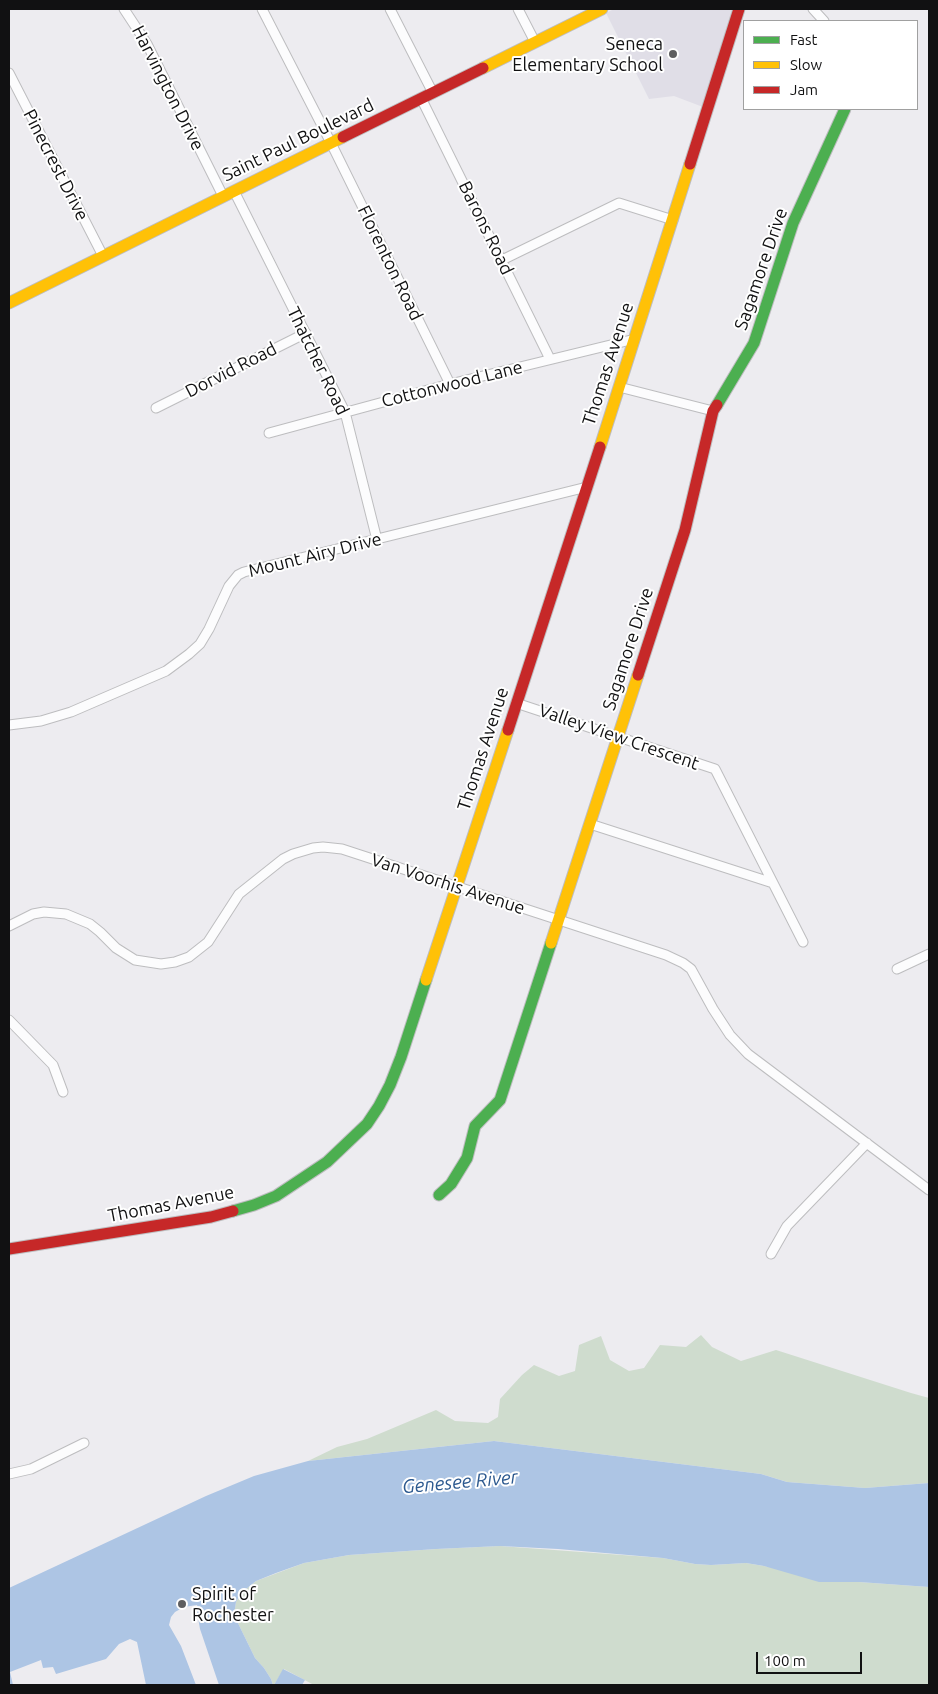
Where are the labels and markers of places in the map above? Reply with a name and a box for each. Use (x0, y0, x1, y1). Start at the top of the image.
place label: Seneca Elementary School (512, 33, 663, 76)
marker: Seneca Elementary School (667, 48, 679, 60)
place label: Spirit of Rochester (192, 1583, 274, 1626)
marker: Spirit of Rochester (176, 1598, 188, 1610)

